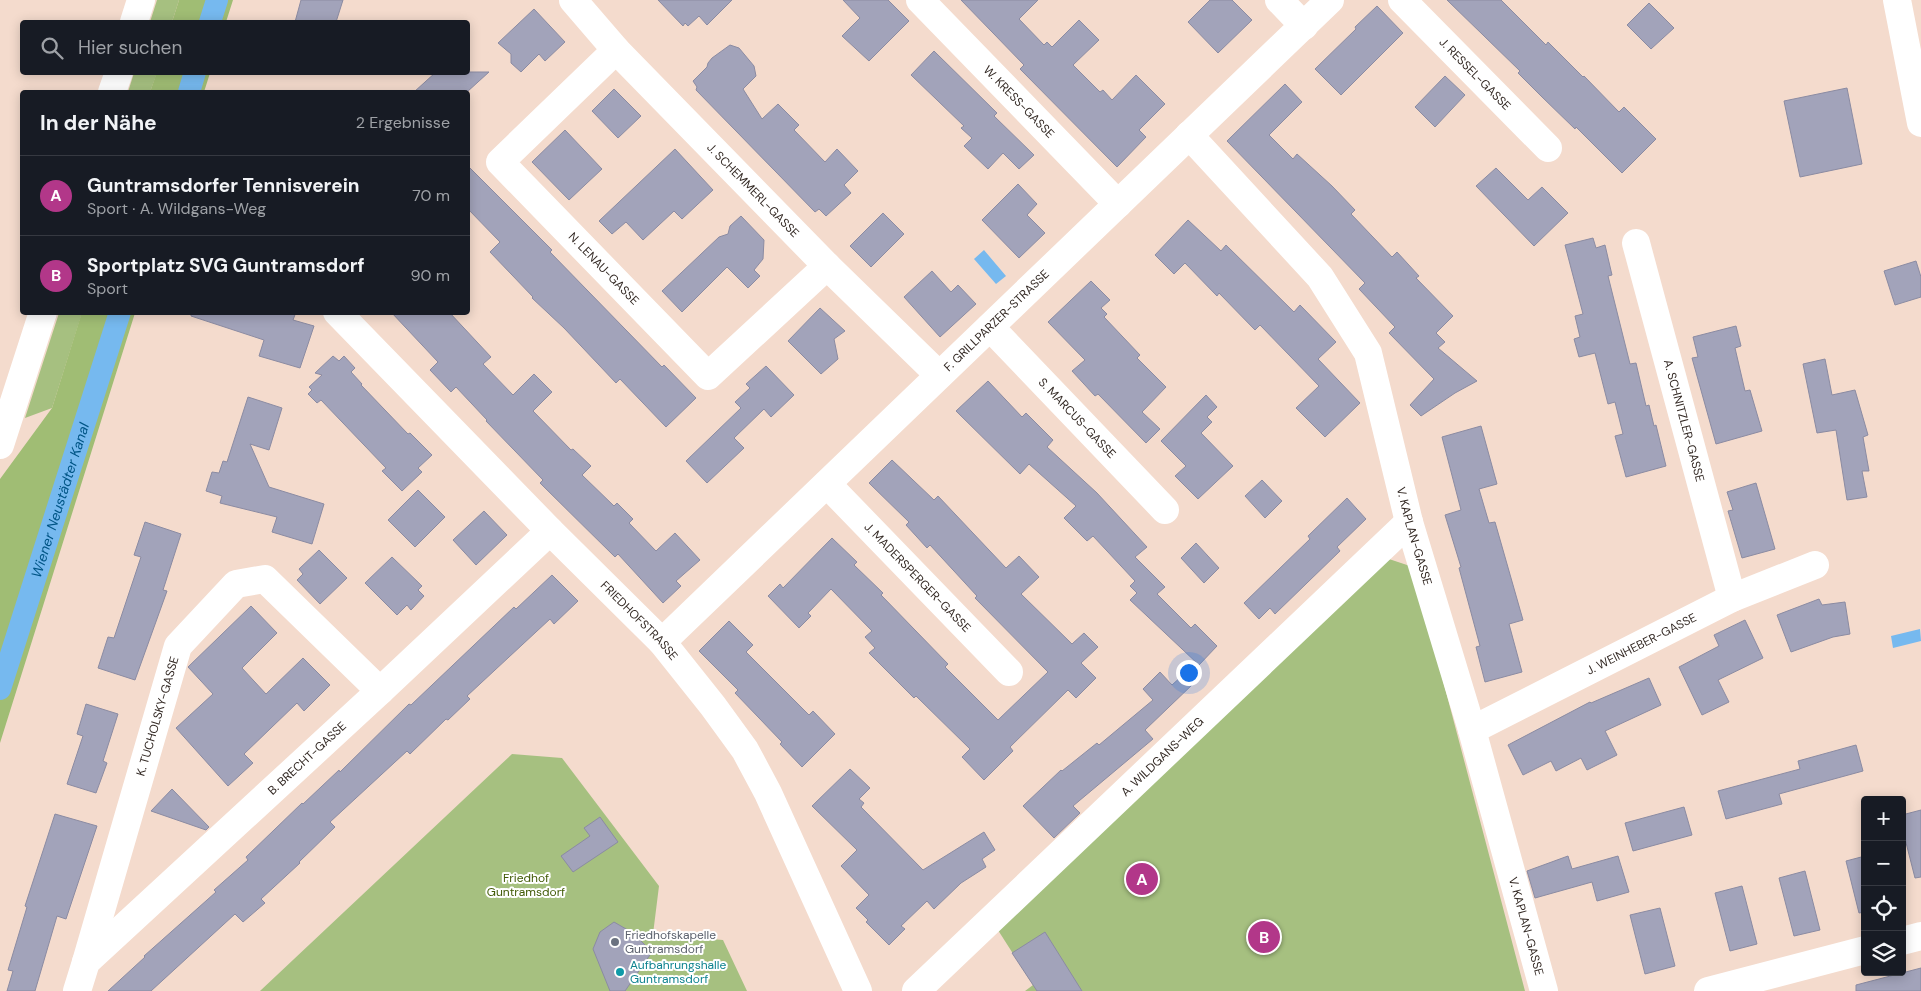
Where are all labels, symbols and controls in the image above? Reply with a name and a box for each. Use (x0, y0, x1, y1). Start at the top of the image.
search box (20, 20, 470, 75)
icon: search (38, 34, 66, 62)
street label: J. RESSEL-GASSE (1436, 34, 1515, 114)
text: Hier suchen (78, 35, 182, 60)
street label: W. KRESS-GASSE (980, 62, 1058, 142)
text: In der Nähe (40, 109, 157, 137)
text: 2 Ergebnisse (356, 112, 450, 133)
street label: J. SCHEMMERL-GASSE (703, 140, 803, 241)
text: Guntramsdorfer Tennisverein (87, 173, 360, 198)
text: A (50, 185, 62, 206)
text: 70 m (412, 185, 450, 206)
text: Sport · A. Wildgans-Weg (87, 198, 266, 219)
street label: N. LENAU-GASSE (565, 229, 643, 308)
text: Sportplatz SVG Guntramsdorf (87, 253, 365, 278)
text: B (51, 265, 61, 286)
text: 90 m (410, 265, 450, 286)
street label: F. GRILLPARZER-STRASSE (940, 266, 1053, 375)
text: Sport (87, 278, 128, 299)
street label: A. SCHNITZLER-GASSE (1660, 358, 1708, 484)
street label: S. MARCUS-GASSE (1035, 374, 1119, 462)
water label: Wiener Neustädter Kanal (27, 420, 93, 580)
street label: V. KAPLAN-GASSE (1393, 485, 1436, 587)
street label: J. MADERSPERGER-GASSE (861, 519, 974, 636)
street label: FRIEDHOFSTRASSE (597, 578, 682, 664)
street label: J. WEINHEBER-GASSE (1584, 609, 1699, 679)
street label: K. TUCHOLSKY-GASSE (133, 654, 183, 778)
your location (1176, 660, 1202, 686)
street label: A. WILDGANS-WEG (1118, 713, 1207, 800)
street label: B. BRECHT-GASSE (264, 718, 350, 798)
map controls (1861, 796, 1906, 976)
button: + (1861, 796, 1906, 841)
button: − (1861, 841, 1906, 886)
pin: A (1126, 860, 1158, 898)
park label: Friedhof Guntramsdorf (487, 870, 565, 900)
street label: V. KAPLAN-GASSE (1505, 875, 1547, 978)
button: locate (1861, 886, 1906, 931)
pin: B (1248, 918, 1280, 956)
place label: Friedhofskapelle Guntramsdorf (625, 927, 716, 957)
button: layers (1861, 931, 1906, 976)
marker: Friedhofskapelle Guntramsdorf (609, 936, 621, 948)
place label: Aufbahrungshalle Guntramsdorf (630, 957, 726, 987)
marker: Aufbahrungshalle Guntramsdorf (614, 966, 626, 978)

